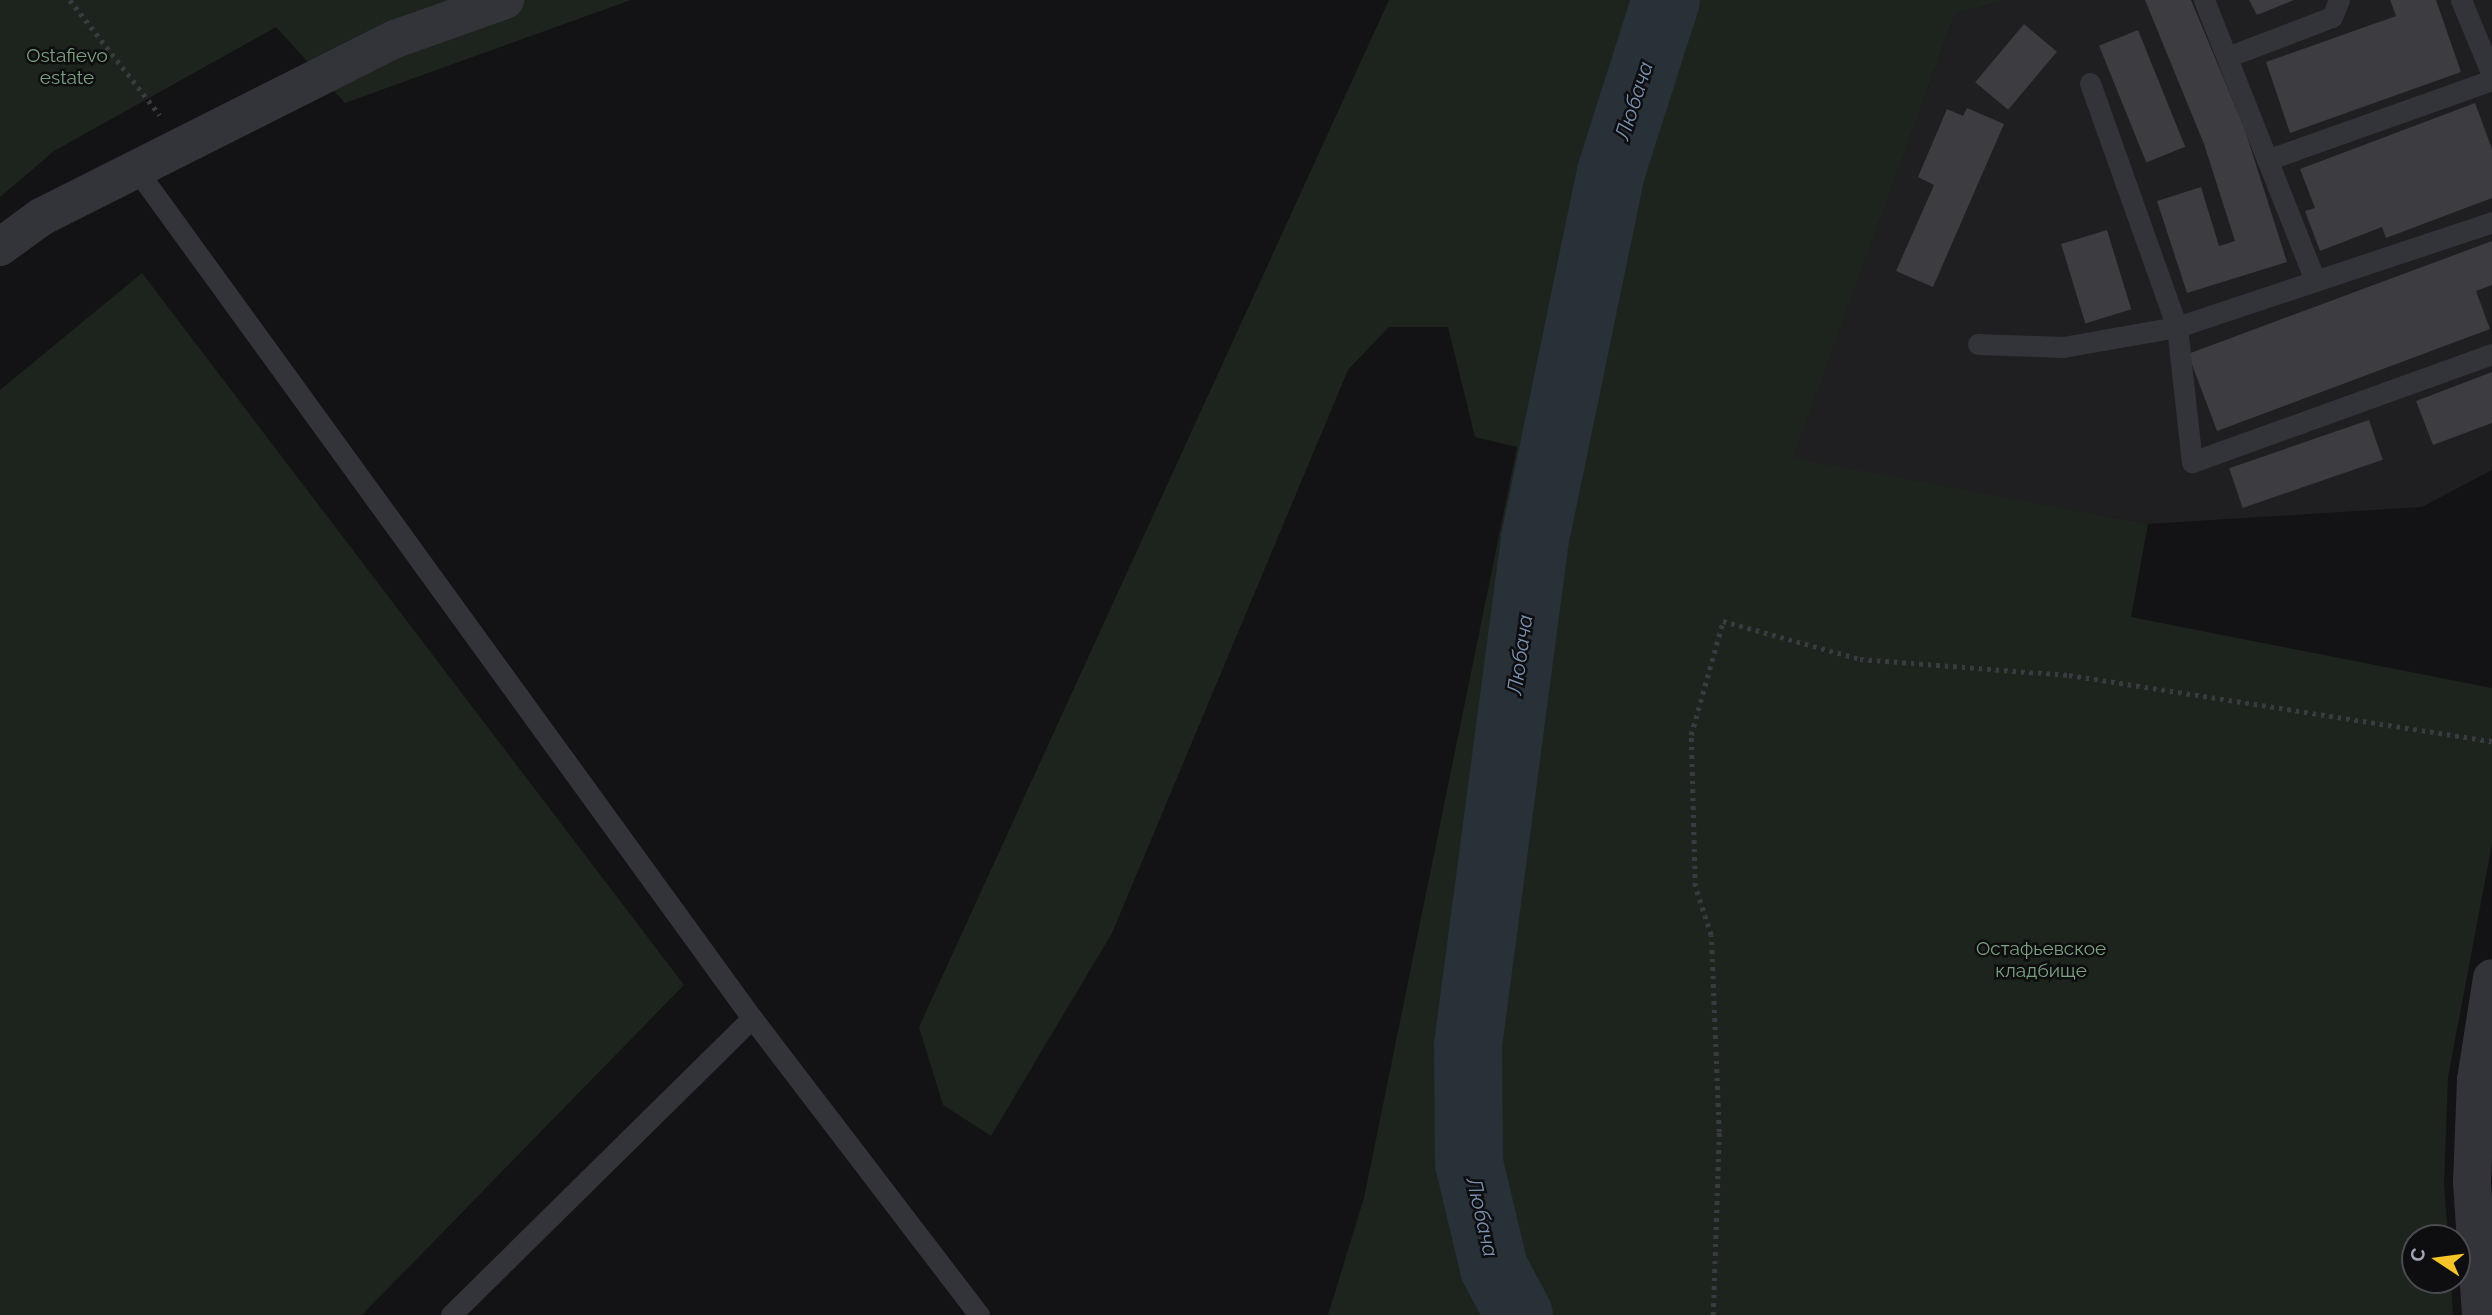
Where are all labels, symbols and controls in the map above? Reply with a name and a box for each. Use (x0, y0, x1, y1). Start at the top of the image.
park label: Ostafievo estate (26, 45, 108, 89)
water label: Любача (1610, 59, 1658, 143)
water label: Любача (1502, 613, 1538, 697)
park label: Остафьевское кладбище (1976, 938, 2106, 982)
water label: Любача (1461, 1175, 1503, 1259)
north arrow (2401, 1224, 2471, 1294)
text: С (2405, 1246, 2430, 1264)

